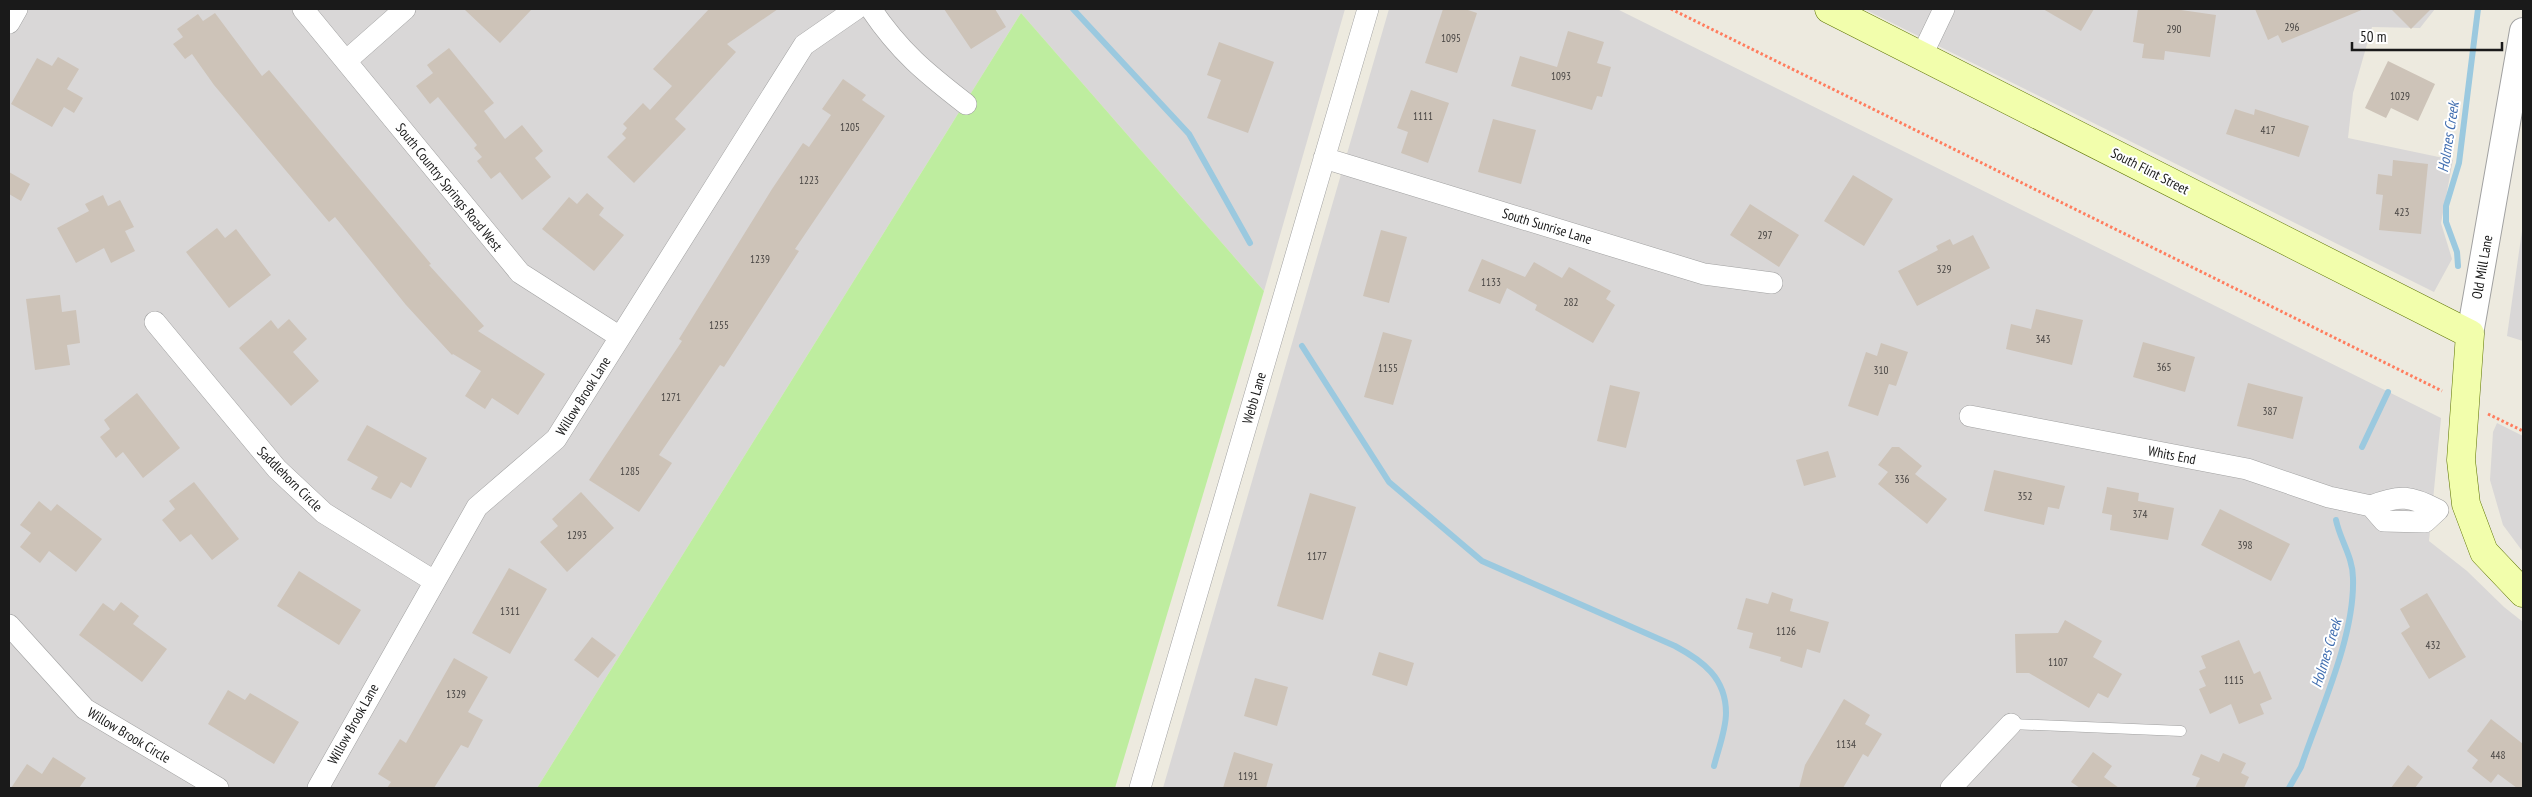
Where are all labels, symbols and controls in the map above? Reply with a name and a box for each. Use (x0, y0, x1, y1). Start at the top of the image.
house number: 296 (2285, 20, 2299, 34)
scale bar (2352, 20, 2502, 52)
house number: 290 (2167, 22, 2181, 36)
text: 50 m (2360, 27, 2386, 46)
house number: 1095 (1441, 31, 1461, 45)
house number: 1093 (1551, 69, 1571, 83)
house number: 1029 (2390, 89, 2410, 103)
water label: Holmes Creek (2433, 98, 2463, 174)
house number: 1111 (1413, 109, 1433, 123)
street label: South Country Springs Road West (392, 119, 506, 255)
house number: 1205 (840, 120, 860, 134)
house number: 417 (2261, 123, 2275, 137)
street label: South Flint Street (2108, 144, 2192, 198)
house number: 1223 (799, 173, 819, 187)
street label: South Sunrise Lane (1500, 204, 1594, 248)
house number: 423 (2395, 205, 2409, 219)
house number: 297 (1758, 228, 1772, 242)
street label: Old Mill Lane (2468, 233, 2497, 300)
house number: 1239 (750, 252, 770, 266)
house number: 329 (1937, 262, 1951, 276)
house number: 1133 (1481, 275, 1501, 289)
house number: 282 (1564, 295, 1578, 309)
house number: 1255 (709, 318, 729, 332)
house number: 343 (2036, 332, 2050, 346)
street label: Willow Brook Lane (552, 353, 614, 439)
house number: 365 (2157, 360, 2171, 374)
house number: 1155 (1378, 361, 1398, 375)
house number: 310 (1874, 363, 1888, 377)
street label: Webb Lane (1238, 370, 1270, 426)
house number: 1271 (661, 390, 681, 404)
house number: 387 (2263, 404, 2277, 418)
street label: Whits End (2147, 442, 2197, 468)
street label: Saddlehorn Circle (254, 443, 327, 516)
house number: 1285 (620, 464, 640, 478)
house number: 336 (1895, 472, 1909, 486)
house number: 352 (2018, 489, 2032, 503)
house number: 374 (2133, 507, 2147, 521)
house number: 1293 (567, 528, 587, 542)
house number: 398 (2238, 538, 2252, 552)
house number: 1177 (1307, 549, 1327, 563)
house number: 1311 (500, 604, 520, 618)
water label: Holmes Creek (2307, 614, 2346, 690)
house number: 1126 (1776, 624, 1796, 638)
house number: 432 (2426, 638, 2440, 652)
house number: 1107 (2048, 655, 2068, 669)
house number: 1115 (2224, 673, 2244, 687)
street label: Willow Brook Lane (323, 680, 383, 768)
house number: 1329 (446, 687, 466, 701)
street label: Willow Brook Circle (84, 703, 174, 767)
house number: 1134 (1836, 737, 1856, 751)
house number: 448 (2491, 748, 2505, 762)
house number: 1191 (1238, 769, 1258, 783)

